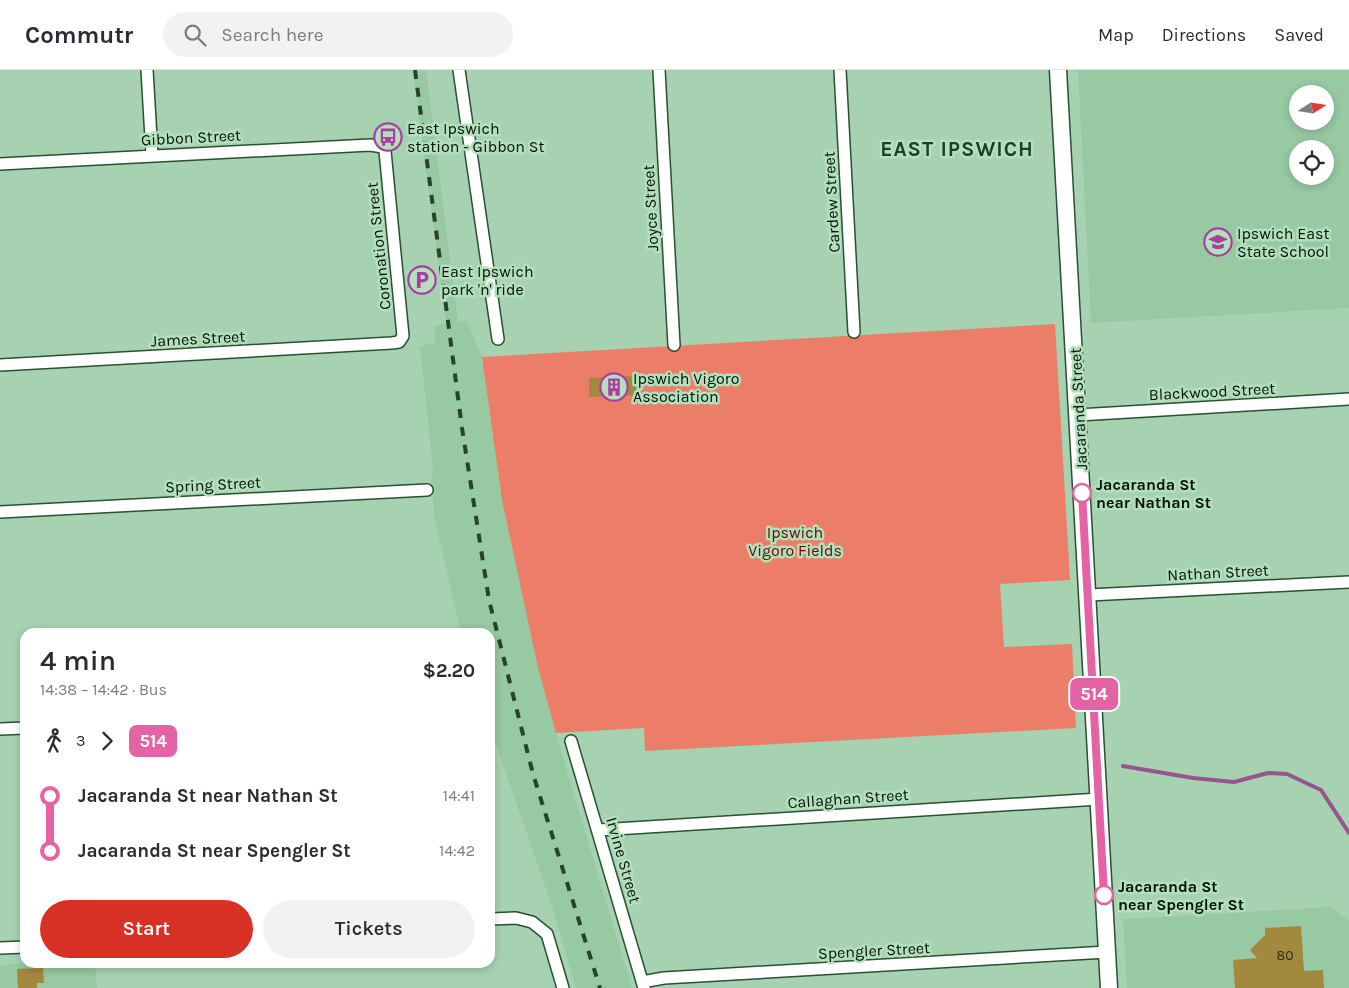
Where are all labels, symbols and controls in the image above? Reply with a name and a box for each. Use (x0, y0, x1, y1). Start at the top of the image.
search box (163, 12, 513, 57)
text: Commutr (25, 21, 133, 49)
icon: search (181, 21, 209, 49)
text: Search here (221, 24, 323, 46)
text: Map (1098, 24, 1134, 46)
text: Directions (1162, 24, 1246, 46)
text: Saved (1274, 24, 1324, 46)
north arrow (1289, 85, 1334, 130)
map controls (1289, 85, 1334, 185)
place label: East Ipswich station - Gibbon St (407, 119, 545, 156)
bus stop icon: East Ipswich station - Gibbon St (373, 122, 403, 152)
street label: Gibbon Street (141, 125, 242, 150)
district label: EAST IPSWICH (880, 137, 1034, 161)
button: locate (1289, 140, 1334, 185)
street label: Cardew Street (819, 151, 844, 253)
street label: Joyce Street (639, 164, 662, 252)
street label: Coronation Street (362, 181, 395, 311)
place label: Ipswich East State School (1237, 224, 1330, 261)
school or university icon: Ipswich East State School (1203, 227, 1233, 257)
place label: East Ipswich park 'n' ride (441, 262, 534, 299)
parking icon: East Ipswich park 'n' ride (407, 265, 437, 295)
street label: James Street (150, 327, 246, 350)
street label: Jacaranda Street (1066, 347, 1091, 471)
place label: Ipswich Vigoro Association (633, 369, 739, 406)
building icon: Ipswich Vigoro Association (599, 372, 629, 402)
street label: Blackwood Street (1148, 379, 1276, 404)
street label: Spring Street (165, 473, 261, 496)
place label: Jacaranda St near Nathan St (1096, 475, 1211, 512)
marker: Jacaranda St near Nathan St (1072, 483, 1092, 503)
park label: Ipswich Vigoro Fields (748, 523, 842, 560)
street label: Nathan Street (1167, 560, 1269, 585)
text: 4 min (40, 644, 116, 677)
text: $2.20 (423, 660, 475, 682)
line badge: 514 (1065, 678, 1123, 710)
text: 14:38 – 14:42 · Bus (40, 680, 167, 699)
text: 514 (1080, 683, 1108, 705)
icon: walk (40, 727, 68, 755)
icon: forward (93, 727, 121, 755)
text: 514 (139, 730, 167, 752)
text: 3 (76, 731, 85, 750)
text: Jacaranda St near Nathan St (78, 785, 338, 807)
street label: Callaghan Street (787, 785, 909, 812)
text: 14:41 (443, 786, 475, 805)
street label: Irvine Street (602, 815, 645, 905)
text: Jacaranda St near Spengler St (78, 840, 351, 862)
text: 14:42 (439, 841, 475, 860)
place label: Jacaranda St near Spengler St (1118, 877, 1244, 914)
marker: Jacaranda St near Spengler St (1094, 885, 1114, 905)
button: Start (40, 900, 253, 958)
button: Tickets (263, 900, 475, 958)
street label: Spengler Street (818, 938, 931, 963)
house number: 80 (1277, 947, 1293, 964)

